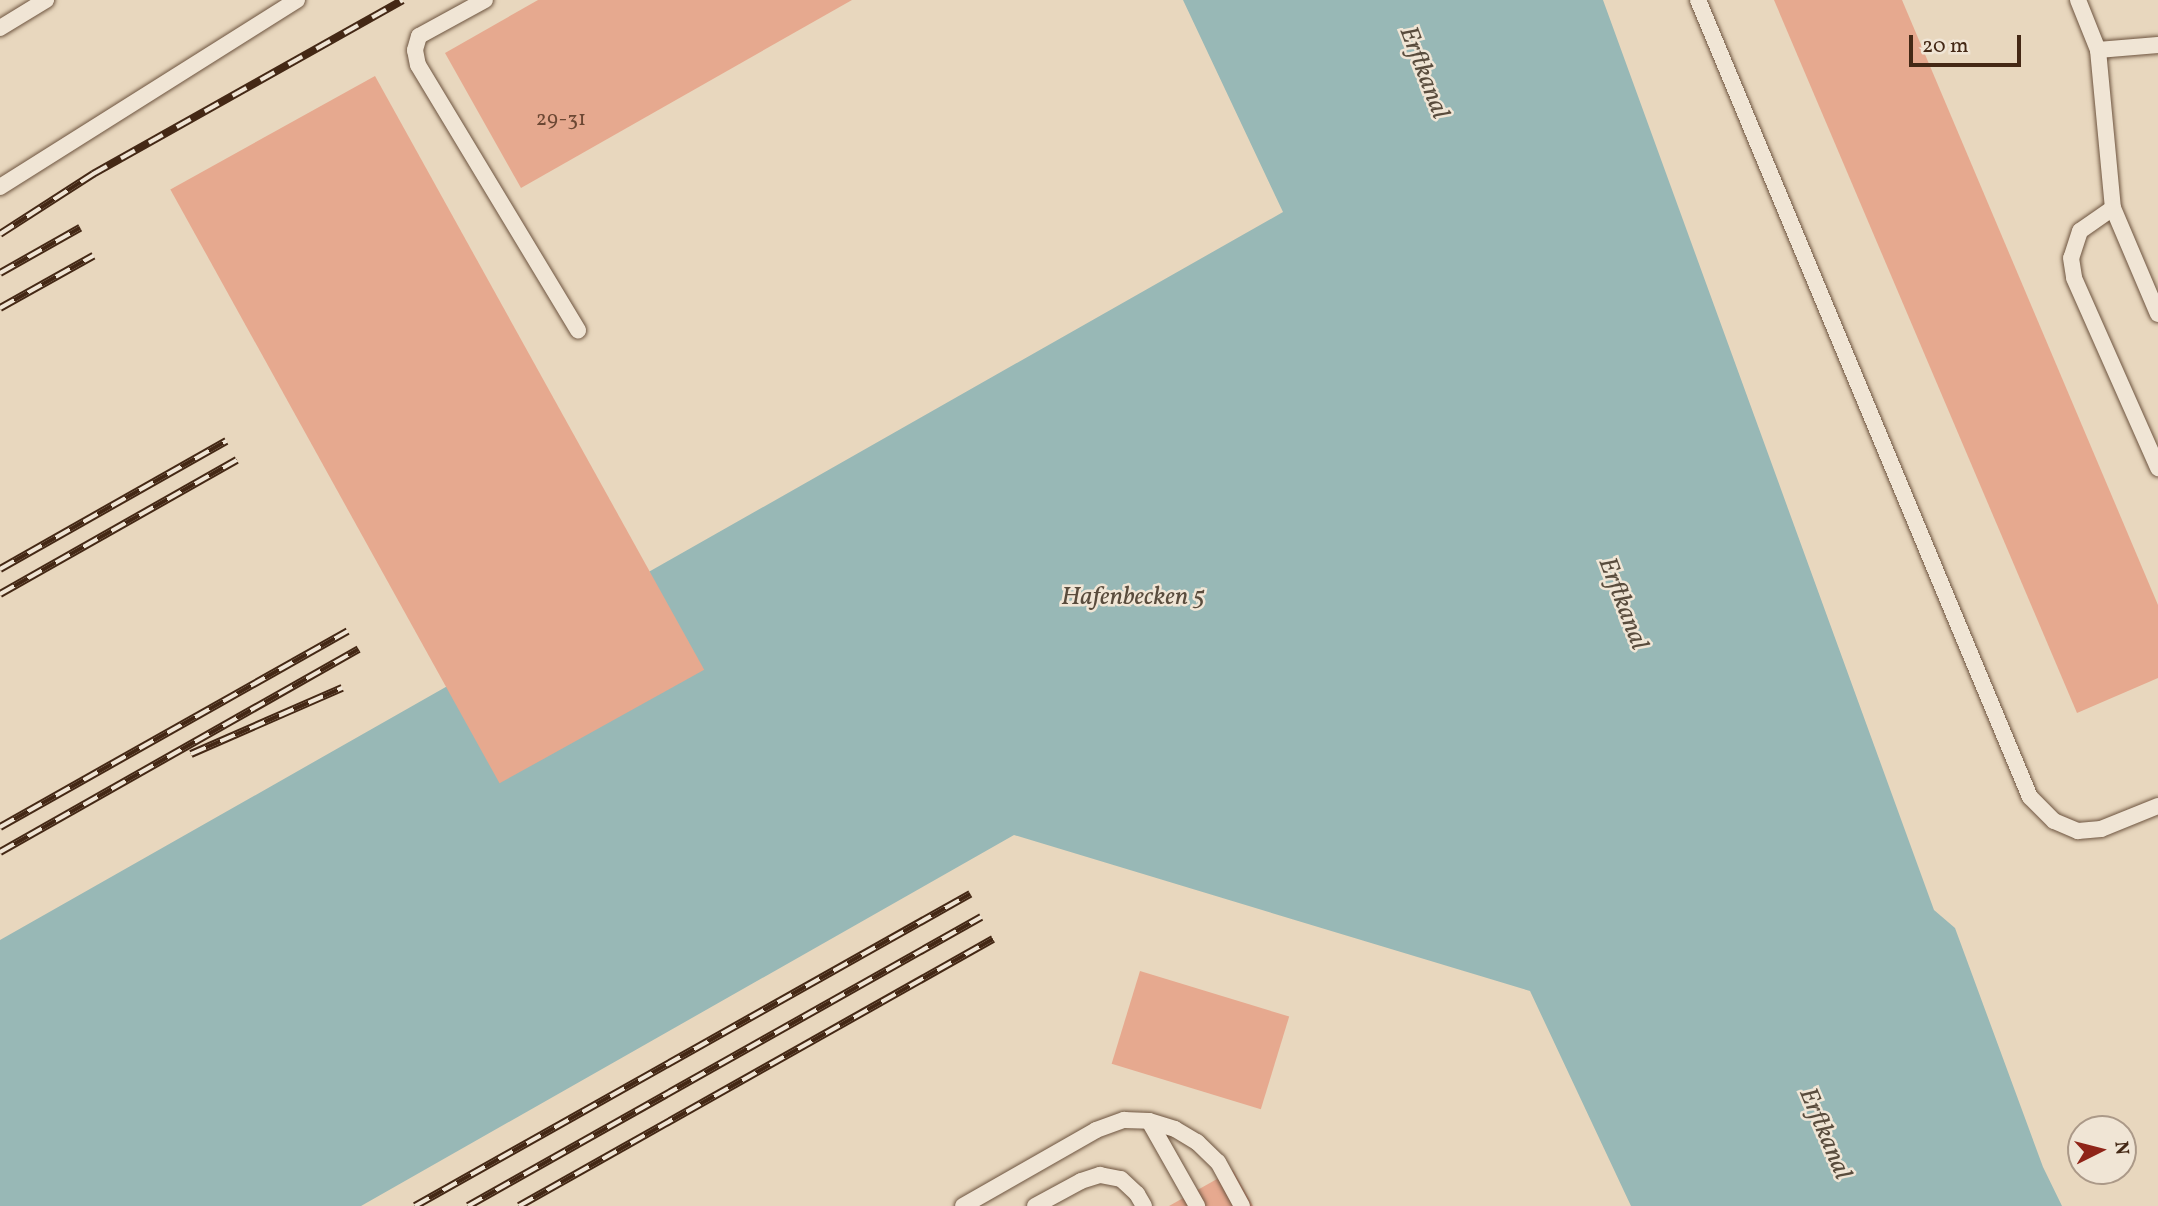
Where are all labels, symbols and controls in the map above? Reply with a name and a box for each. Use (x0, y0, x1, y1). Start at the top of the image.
scale bar (1913, 21, 2025, 65)
water label: Erftkanal (1391, 22, 1455, 124)
text: 20 m (1922, 32, 1968, 61)
house number: 29-31 (536, 107, 586, 133)
water label: Erftkanal (1590, 553, 1654, 655)
water label: Hafenbecken 5 (1061, 582, 1205, 614)
water label: Erftkanal (1791, 1083, 1857, 1185)
north arrow (2067, 1115, 2137, 1185)
text: N (2107, 1140, 2135, 1156)

